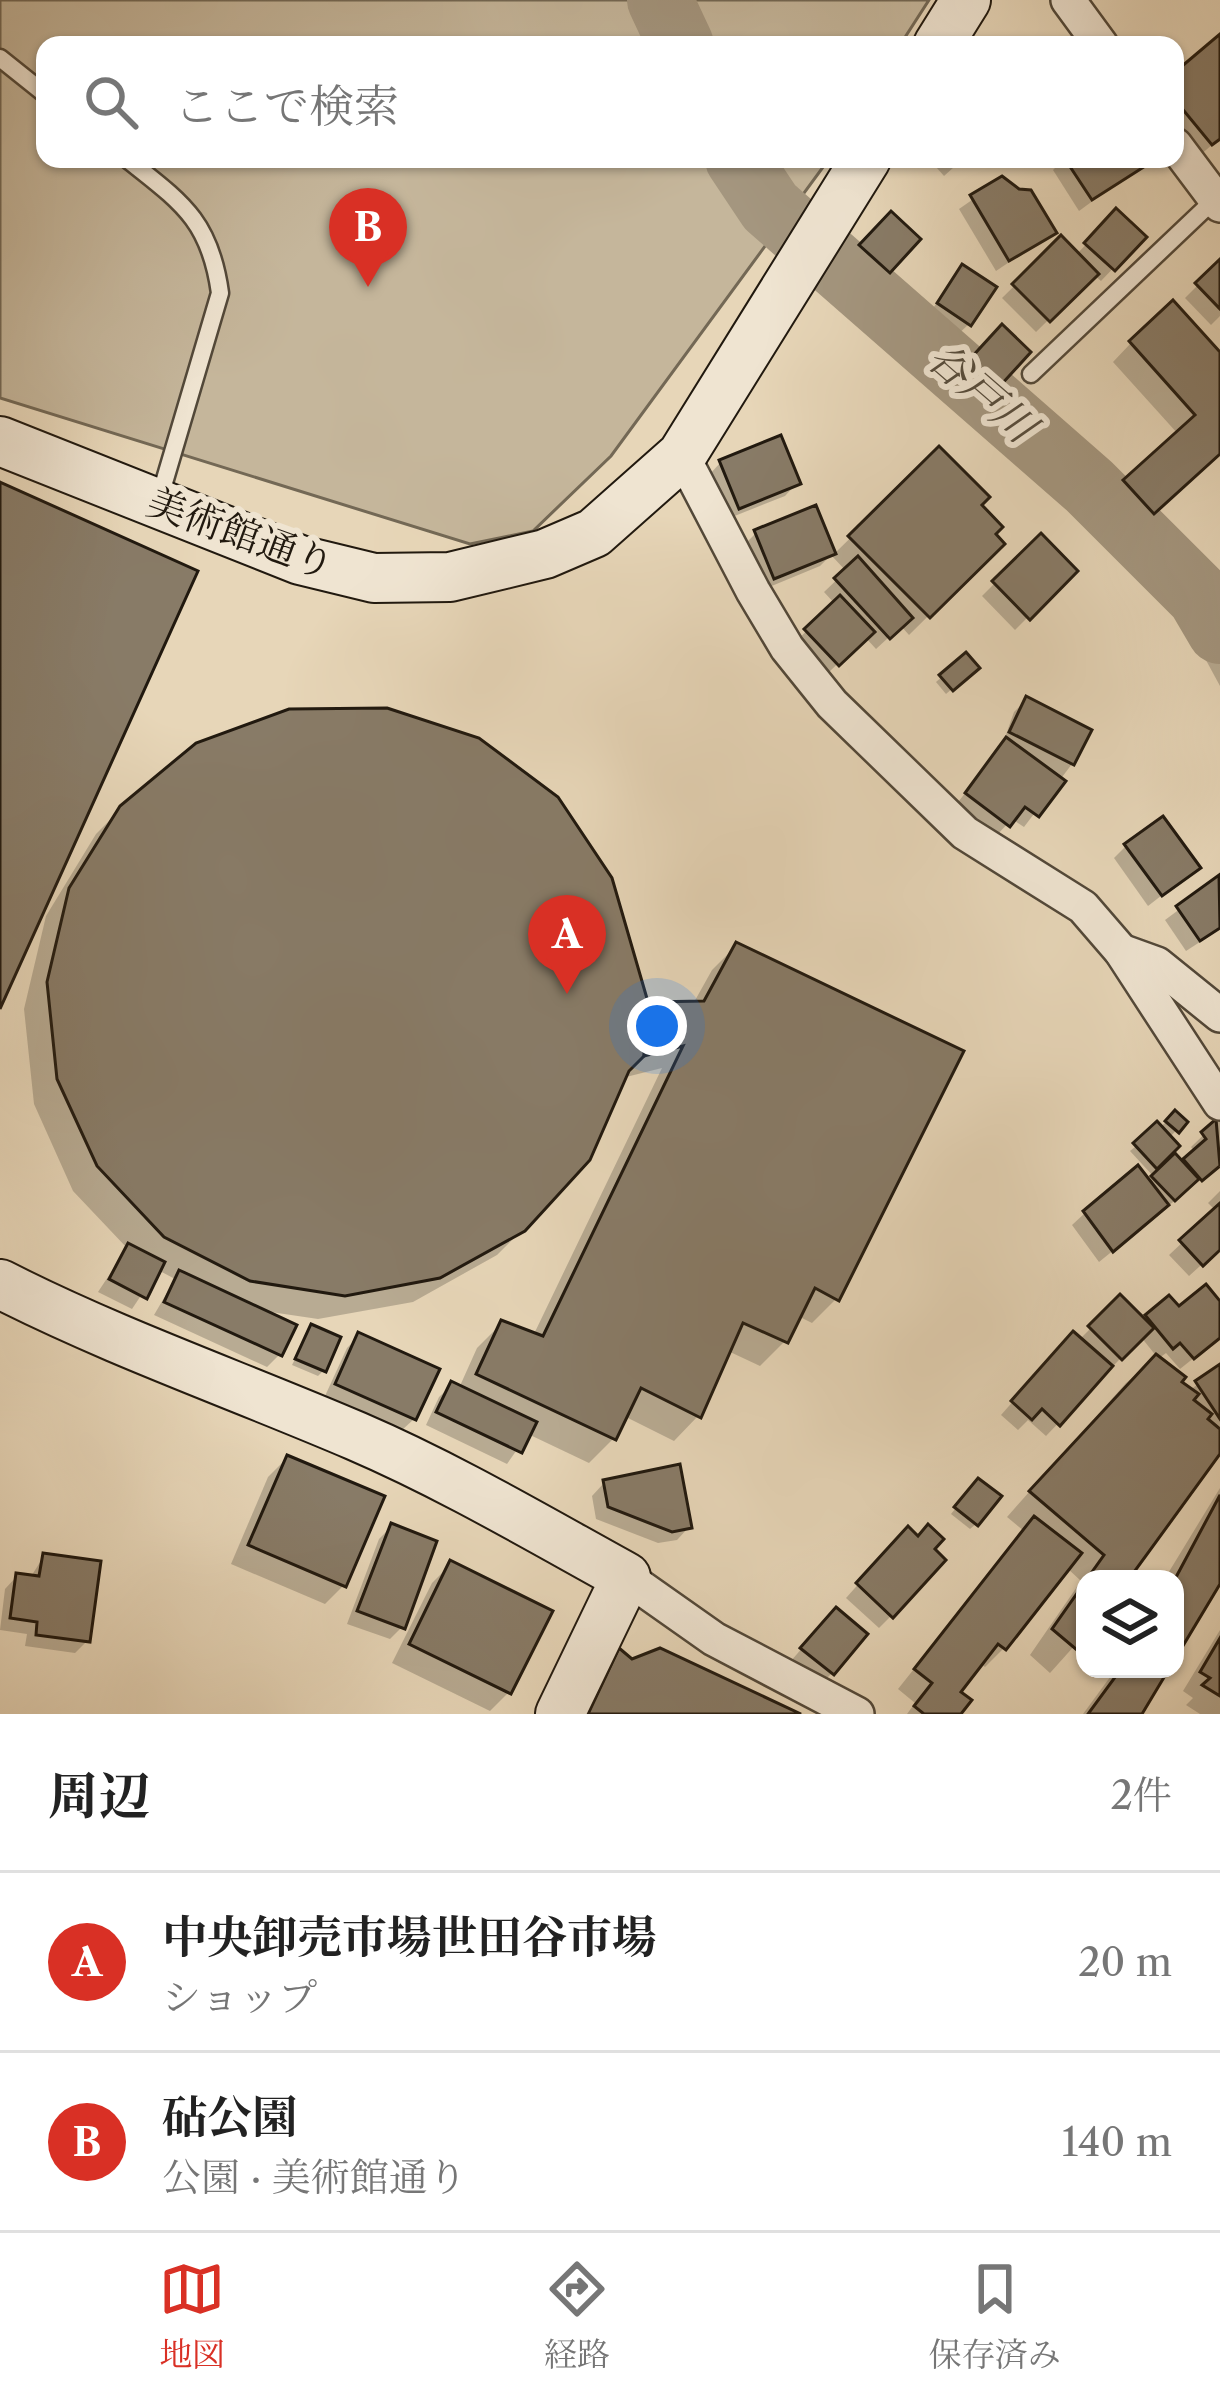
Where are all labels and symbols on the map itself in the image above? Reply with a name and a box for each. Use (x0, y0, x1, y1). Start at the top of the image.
pin: B (329, 188, 407, 287)
water label: 谷戸川 (917, 331, 1050, 456)
street label: 美術館通り (141, 477, 341, 589)
pin: A (528, 895, 606, 994)
your location (627, 996, 687, 1056)

